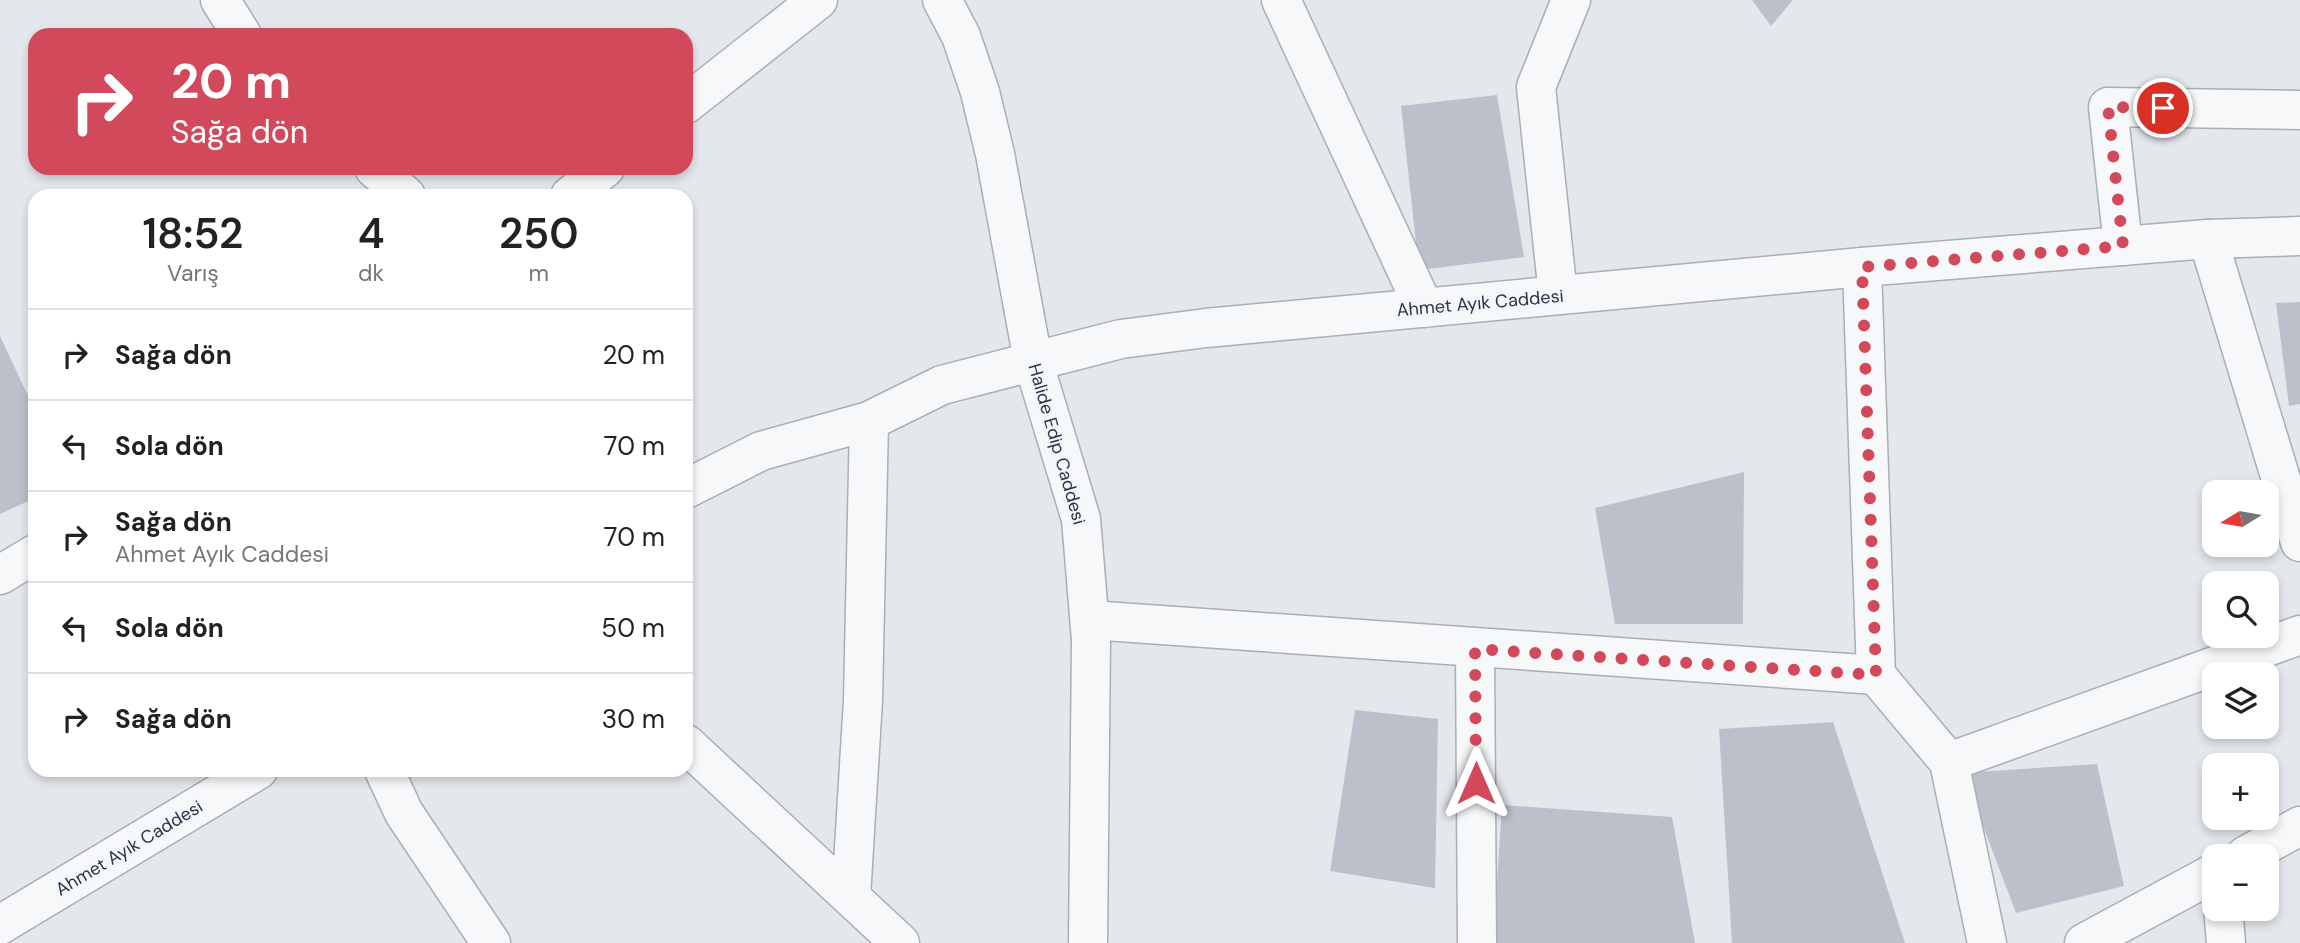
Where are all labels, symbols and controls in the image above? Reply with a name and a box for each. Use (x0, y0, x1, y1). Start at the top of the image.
text: 20 m (171, 49, 291, 113)
icon: right (56, 56, 147, 147)
pin (2133, 78, 2193, 138)
icon: arrive (2144, 89, 2182, 127)
text: Sağa dön (171, 111, 308, 153)
text: 18:52 (143, 206, 243, 261)
text: 4 (358, 206, 384, 261)
text: 250 (499, 206, 579, 261)
text: Varış (167, 258, 219, 288)
text: dk (358, 258, 384, 288)
text: m (528, 258, 549, 288)
street label: Ahmet Ayık Caddesi (1396, 284, 1564, 322)
icon: right (56, 336, 94, 374)
text: Sağa dön (115, 338, 232, 372)
text: 20 m (602, 338, 665, 372)
street label: Halide Edip Caddesi (1023, 361, 1091, 527)
icon: left (56, 427, 94, 465)
text: Sola dön (115, 429, 224, 463)
text: 70 m (604, 429, 665, 463)
north arrow (2202, 480, 2278, 556)
map controls (2202, 480, 2279, 921)
text: Sağa dön (115, 505, 232, 539)
icon: right (56, 518, 94, 556)
text: 70 m (604, 520, 665, 554)
text: Ahmet Ayık Caddesi (115, 539, 329, 569)
button: search (2202, 571, 2279, 648)
icon: left (56, 609, 94, 647)
text: Sola dön (115, 611, 224, 645)
text: 50 m (601, 611, 665, 645)
button: layers (2202, 662, 2279, 739)
icon: right (56, 700, 94, 738)
text: Sağa dön (115, 702, 232, 736)
text: 30 m (602, 702, 665, 736)
position arrow (1439, 746, 1513, 820)
button: + (2202, 753, 2279, 830)
street label: Ahmet Ayık Caddesi (51, 795, 207, 901)
button: − (2202, 844, 2279, 921)

